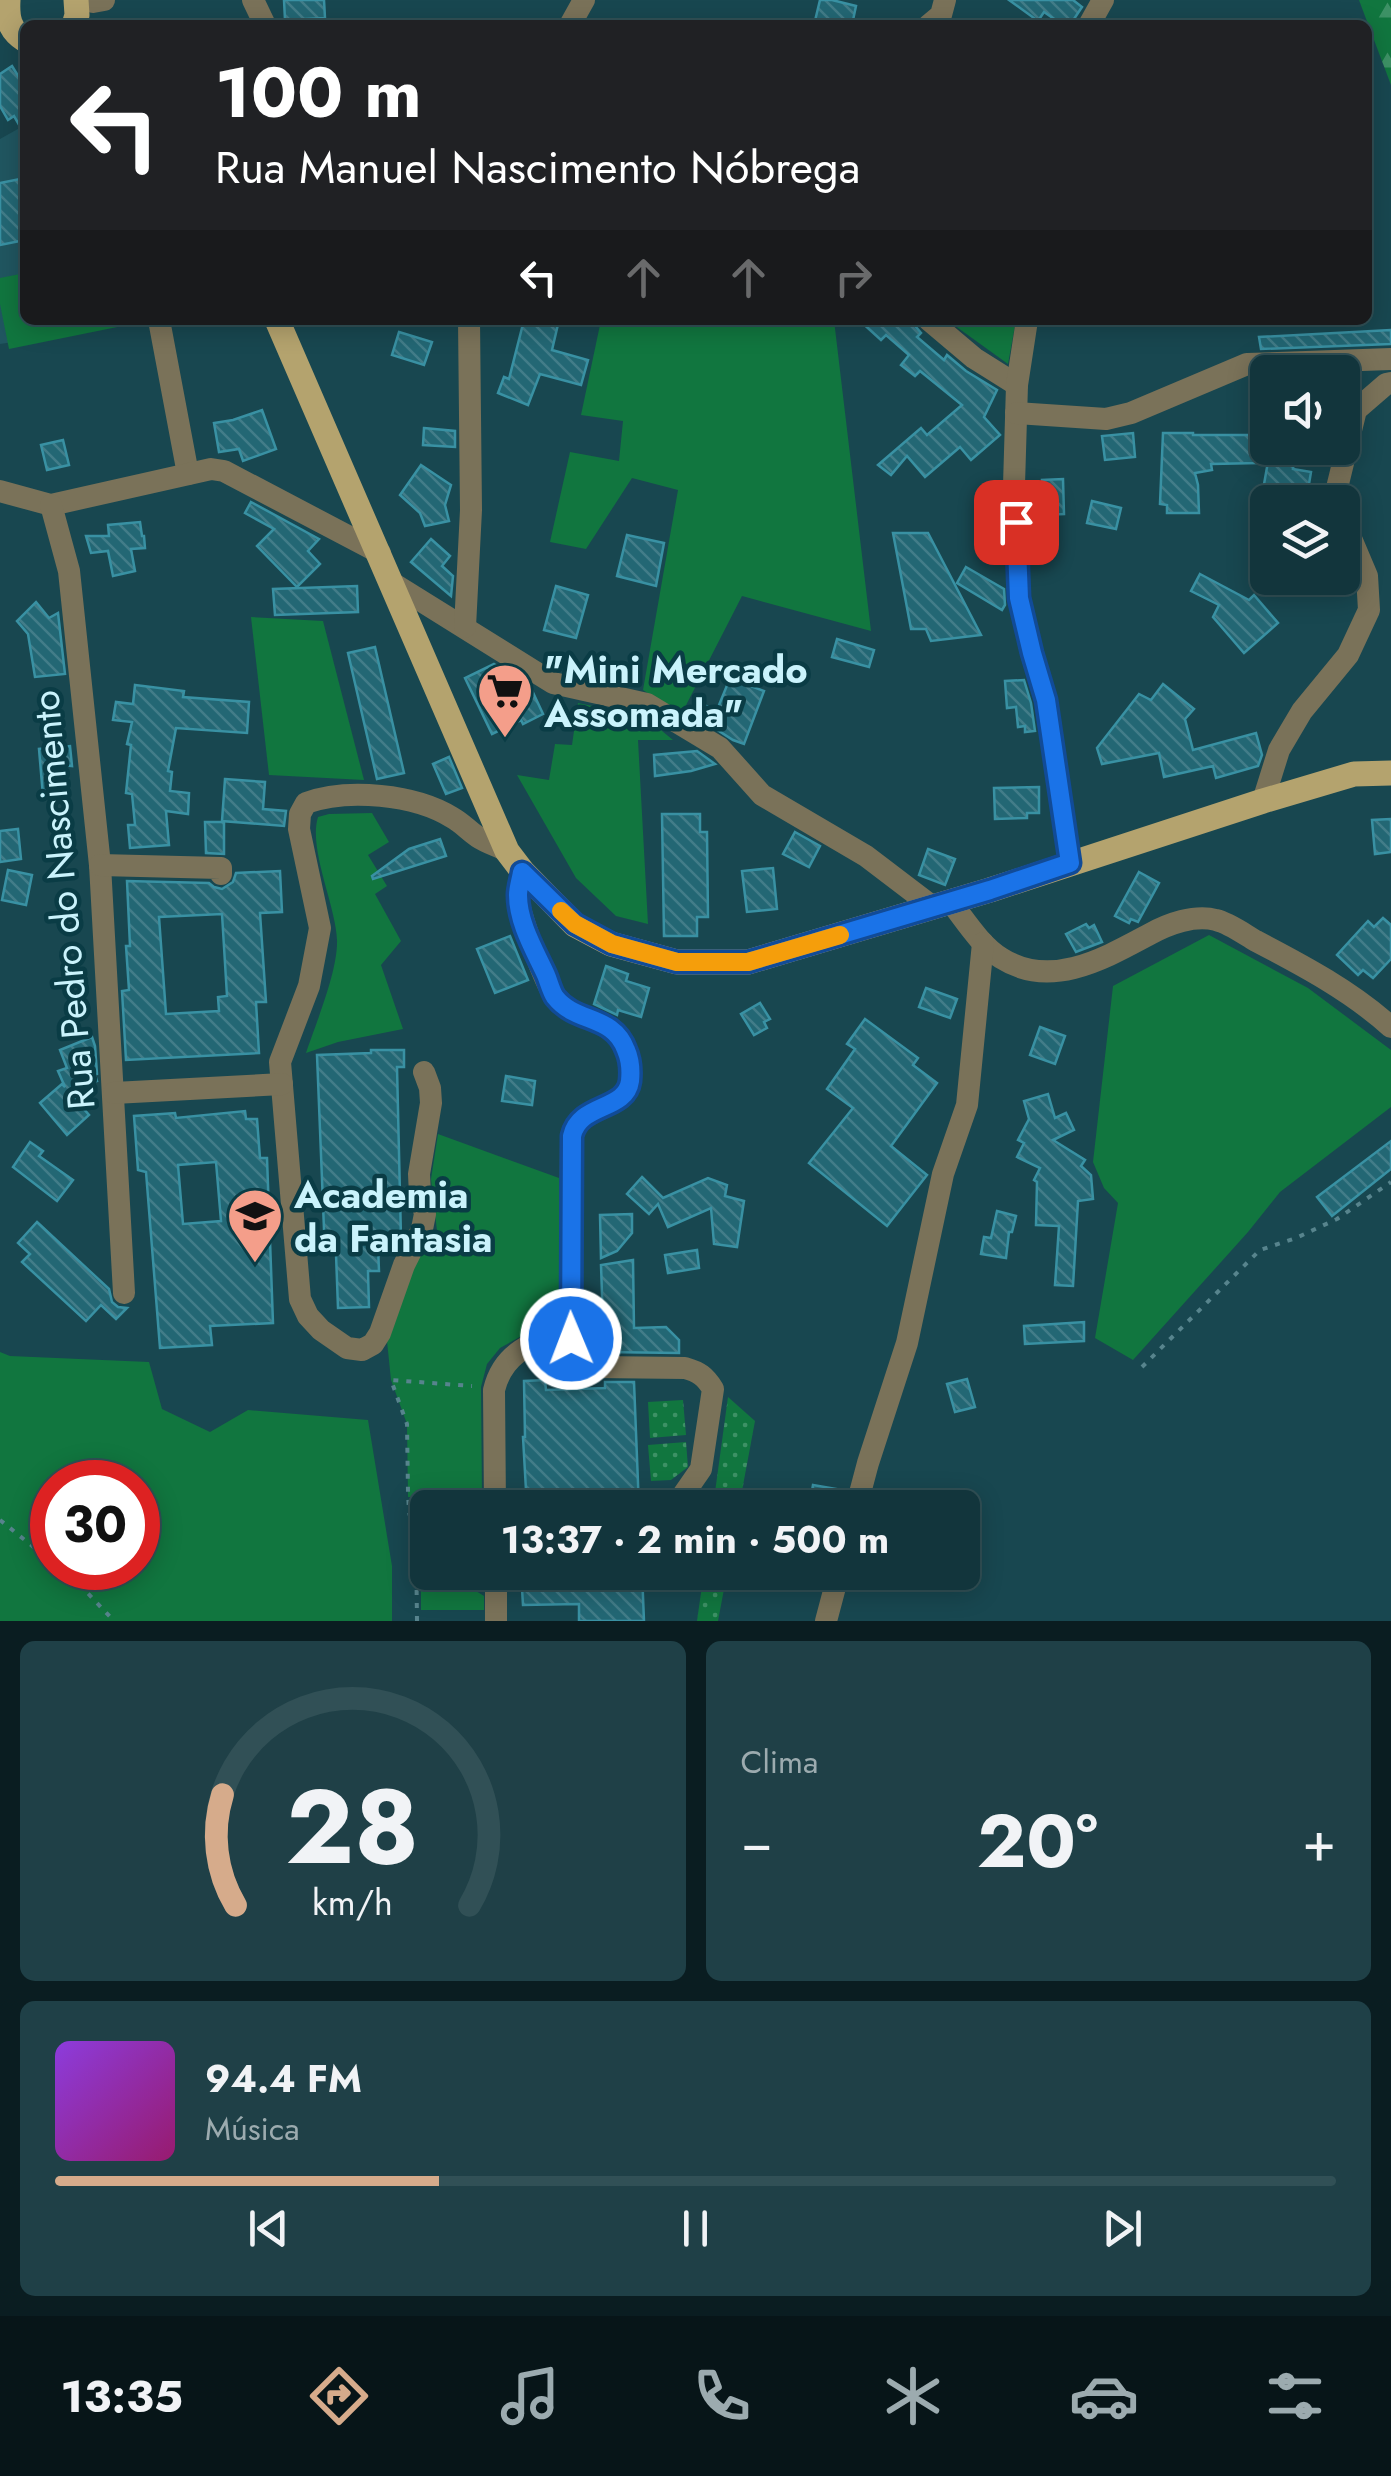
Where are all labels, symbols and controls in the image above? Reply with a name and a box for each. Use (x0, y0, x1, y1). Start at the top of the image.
text: 100 m (215, 42, 422, 143)
icon: left (50, 60, 180, 190)
text: Rua Manuel Nascimento Nóbrega (215, 135, 860, 200)
icon: left (511, 250, 566, 305)
icon: ahead (616, 250, 671, 305)
icon: ahead (721, 250, 776, 305)
icon: right (826, 250, 881, 305)
map controls (1250, 355, 1360, 595)
button: sound (1250, 355, 1360, 465)
pin (974, 480, 1059, 565)
button: layers (1250, 485, 1360, 595)
icon: arrive (989, 495, 1044, 550)
place label: "Mini Mercado Assomada" (543, 642, 808, 741)
supermarket icon: "Mini Mercado Assomada" (475, 661, 535, 740)
street label: Rua Pedro do Nascimento (17, 688, 109, 1112)
place label: Academia da Fantasia (293, 1167, 492, 1266)
school or university icon: Academia da Fantasia (225, 1186, 285, 1265)
position arrow (519, 1287, 623, 1391)
speed limit sign: 30 (30, 1460, 160, 1590)
text: 13:37 · 2 min · 500 m (501, 1512, 889, 1567)
text: Clima (741, 1739, 818, 1785)
text: 28 (286, 1752, 419, 1902)
text: 20° (977, 1787, 1098, 1895)
text: − (741, 1802, 773, 1882)
text: + (1302, 1802, 1336, 1882)
text: km/h (312, 1877, 393, 1928)
text: 94.4 FM (205, 2051, 362, 2106)
text: Música (205, 2106, 300, 2152)
icon: previous (241, 2201, 296, 2256)
icon: pause (668, 2201, 723, 2256)
icon: next (1095, 2201, 1150, 2256)
icon: directions (304, 2361, 374, 2431)
icon: music (495, 2361, 565, 2431)
icon: phone (687, 2361, 757, 2431)
icon: climate (878, 2361, 948, 2431)
icon: car (1069, 2361, 1139, 2431)
icon: filters (1260, 2361, 1330, 2431)
text: 13:35 (61, 2364, 183, 2429)

